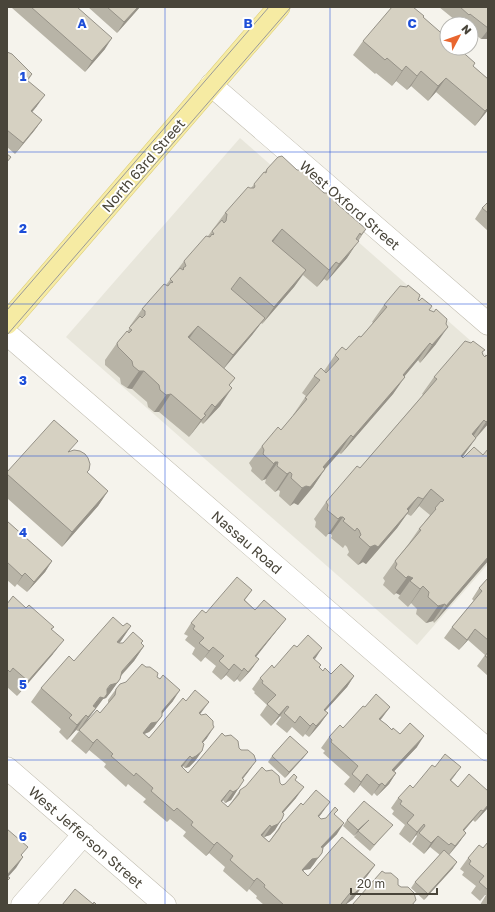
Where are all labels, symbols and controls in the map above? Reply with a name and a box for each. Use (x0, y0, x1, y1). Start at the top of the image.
text: A (77, 15, 87, 31)
text: B (243, 15, 253, 31)
text: C (407, 15, 417, 31)
north arrow (439, 16, 479, 56)
text: N (459, 22, 475, 37)
text: 1 (20, 68, 27, 84)
street label: North 63rd Street (98, 115, 188, 215)
street label: West Oxford Street (296, 157, 404, 253)
text: 2 (19, 220, 27, 236)
text: 3 (19, 372, 27, 388)
street label: Nassau Road (208, 507, 286, 577)
text: 4 (19, 524, 27, 540)
text: 5 (19, 676, 27, 692)
street label: West Jefferson Street (25, 783, 147, 891)
text: 6 (19, 828, 27, 844)
scale bar (351, 870, 437, 896)
text: 20 m (357, 876, 385, 891)

